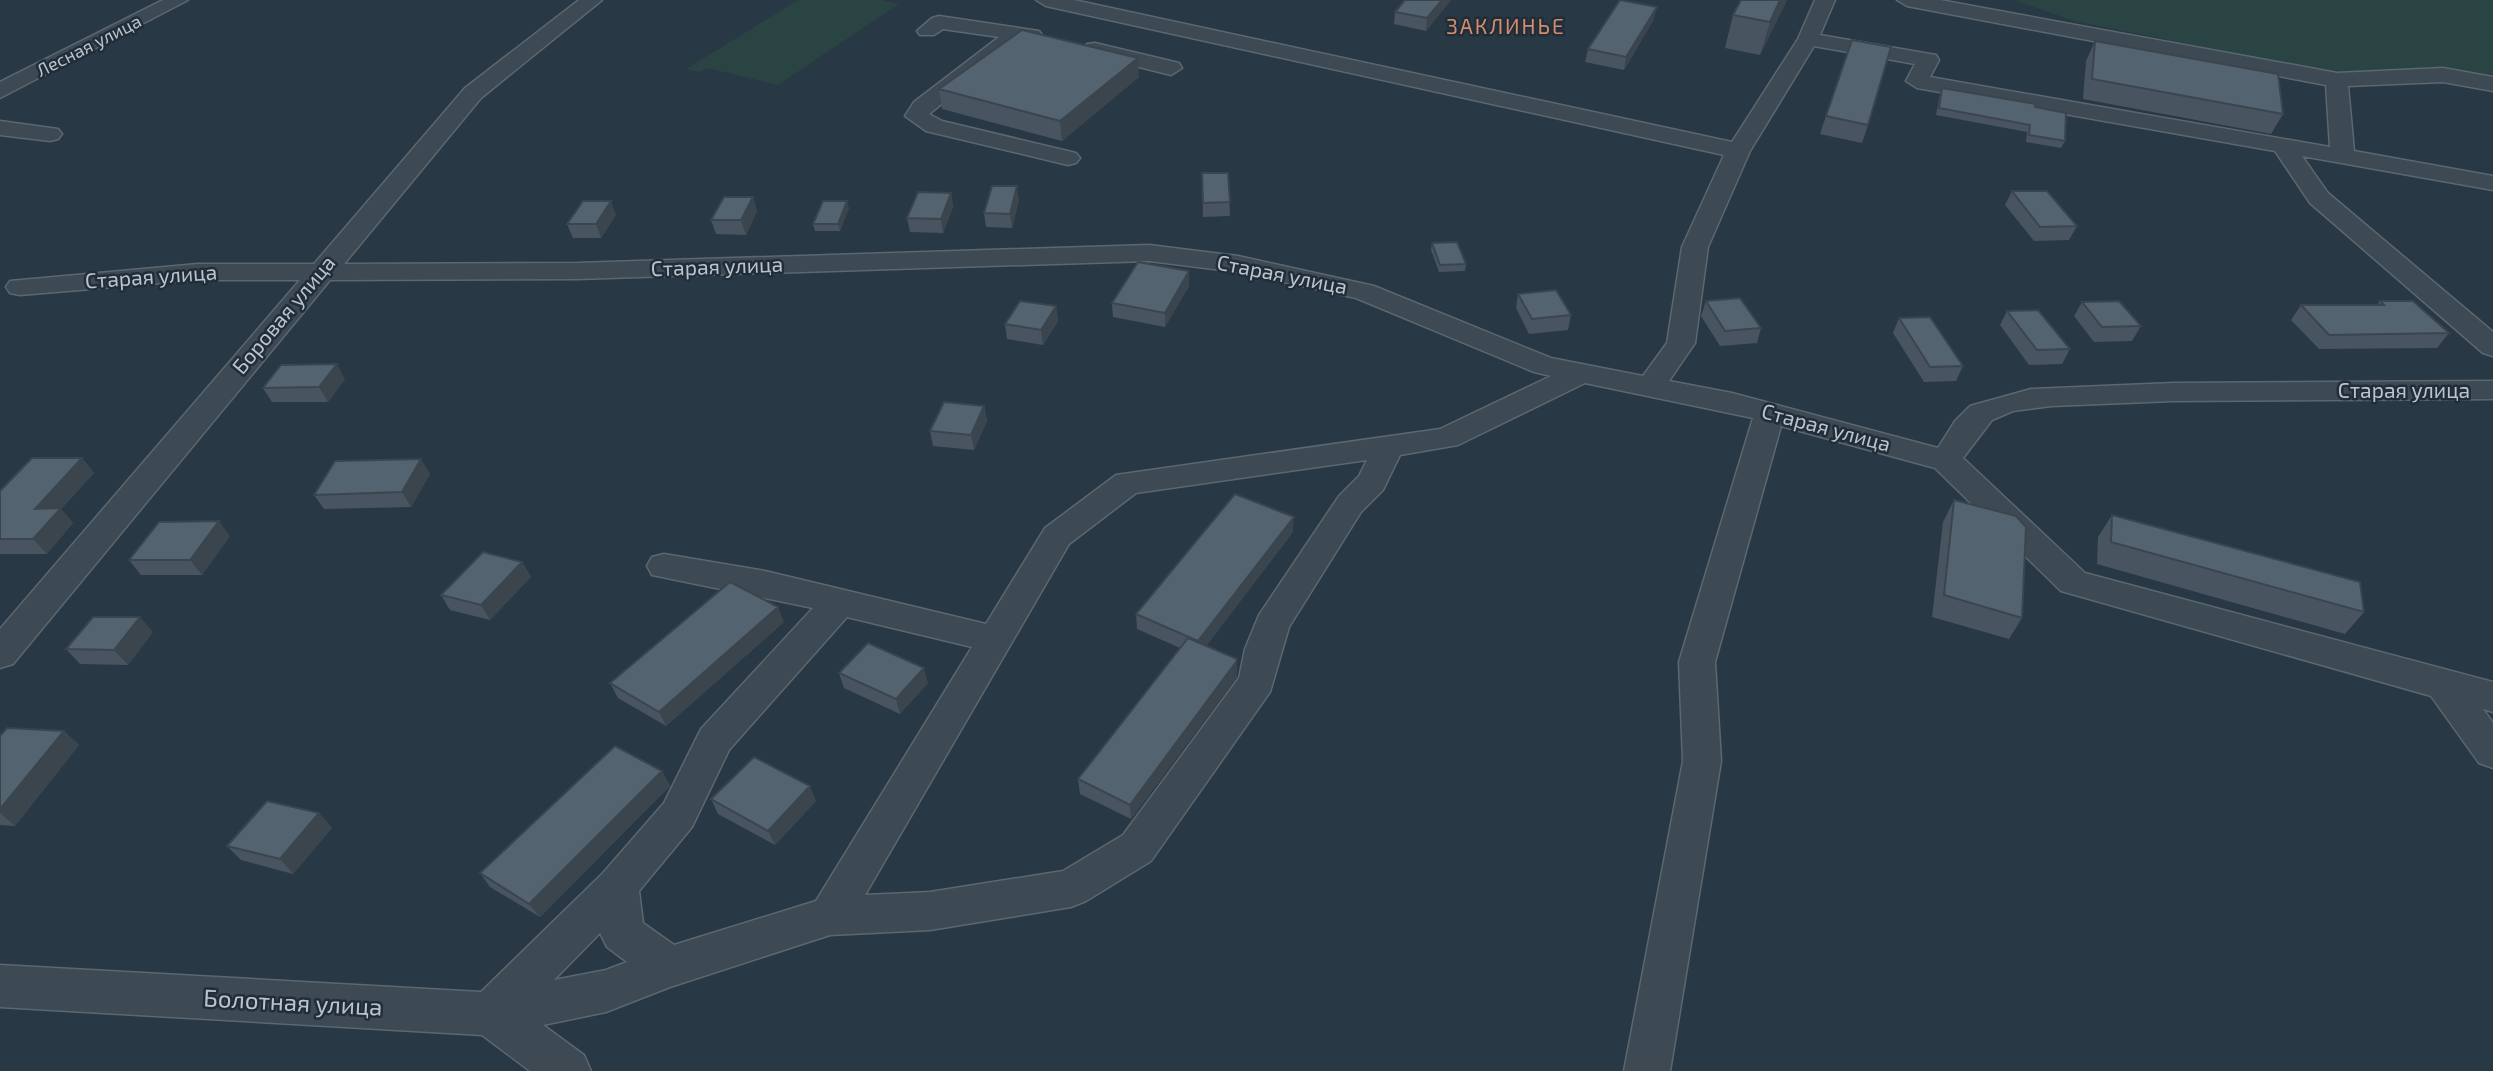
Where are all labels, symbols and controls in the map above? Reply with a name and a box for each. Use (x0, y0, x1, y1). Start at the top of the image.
street label: Лесная улица (32, 9, 145, 81)
district label: ЗАКЛИНЬЕ (1446, 13, 1566, 38)
street label: Старая улица (1215, 249, 1350, 299)
street label: Боровая улица (226, 250, 340, 379)
street label: Старая улица (650, 251, 784, 281)
street label: Старая улица (84, 258, 218, 294)
street label: Старая улица (2338, 377, 2470, 403)
street label: Старая улица (1759, 397, 1894, 457)
street label: Болотная улица (203, 982, 383, 1022)

